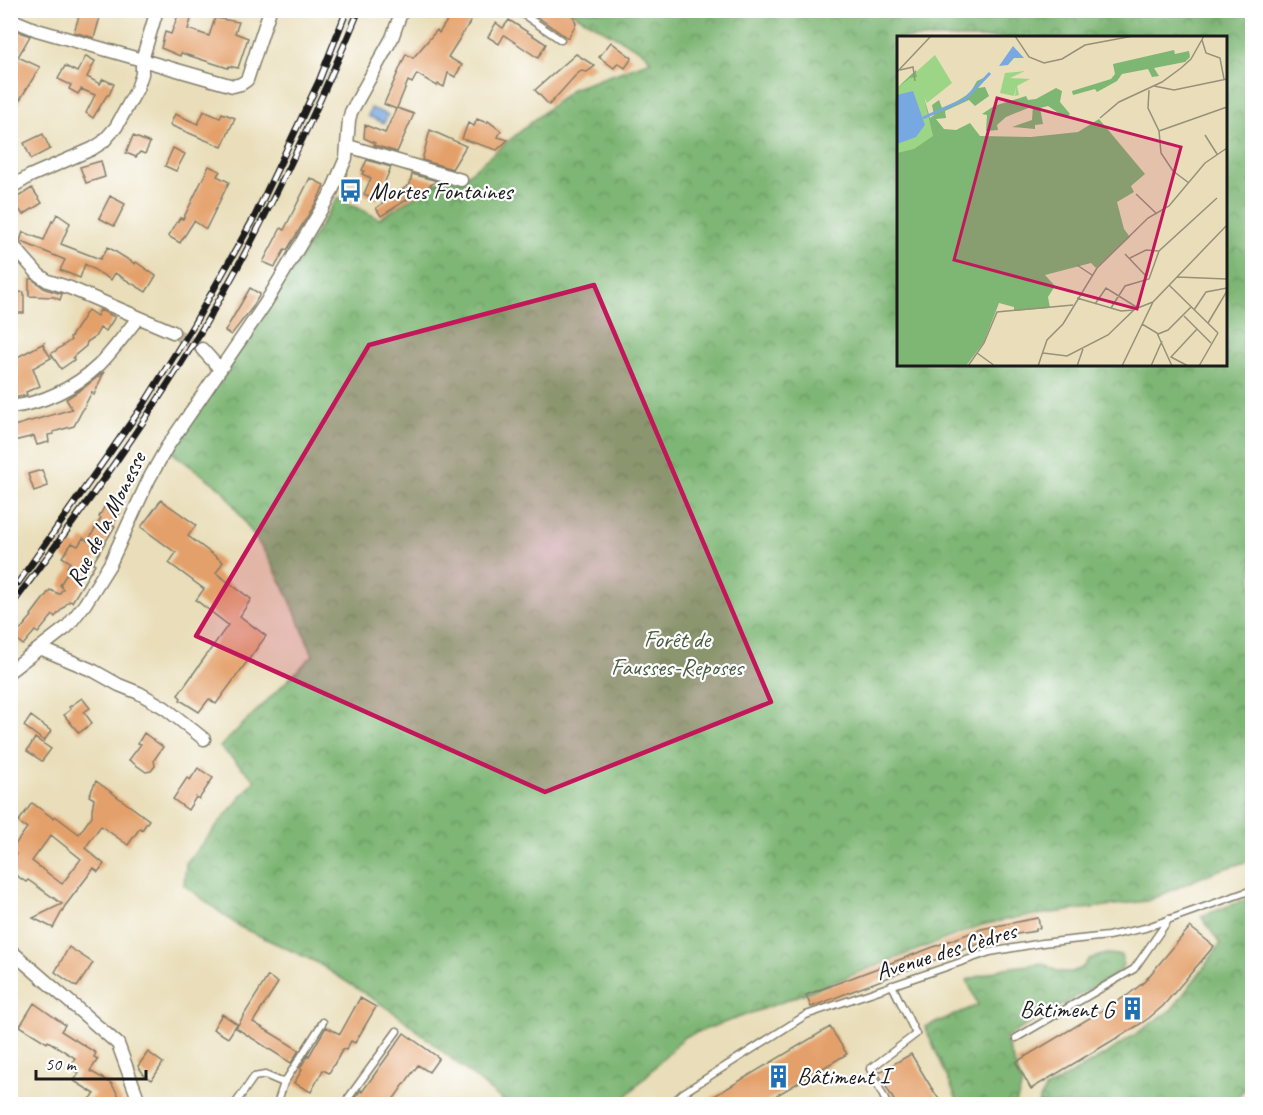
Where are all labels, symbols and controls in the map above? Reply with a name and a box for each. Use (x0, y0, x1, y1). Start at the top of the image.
inset map (897, 36, 1227, 366)
place label: Mortes Fontaines (369, 176, 515, 206)
bus stop icon: Mortes Fontaines (338, 178, 364, 204)
street label: Rue de la Monesse (59, 445, 154, 591)
park label: Forêt de Fausses-Reposes (611, 624, 745, 682)
street label: Avenue des Cèdres (872, 915, 1022, 987)
place label: Bâtiment G (1020, 994, 1116, 1024)
building icon: Bâtiment G (1119, 996, 1145, 1022)
scale bar (36, 1043, 146, 1081)
text: 50 m (45, 1053, 78, 1075)
place label: Bâtiment I (797, 1061, 895, 1091)
building icon: Bâtiment I (766, 1063, 792, 1089)

